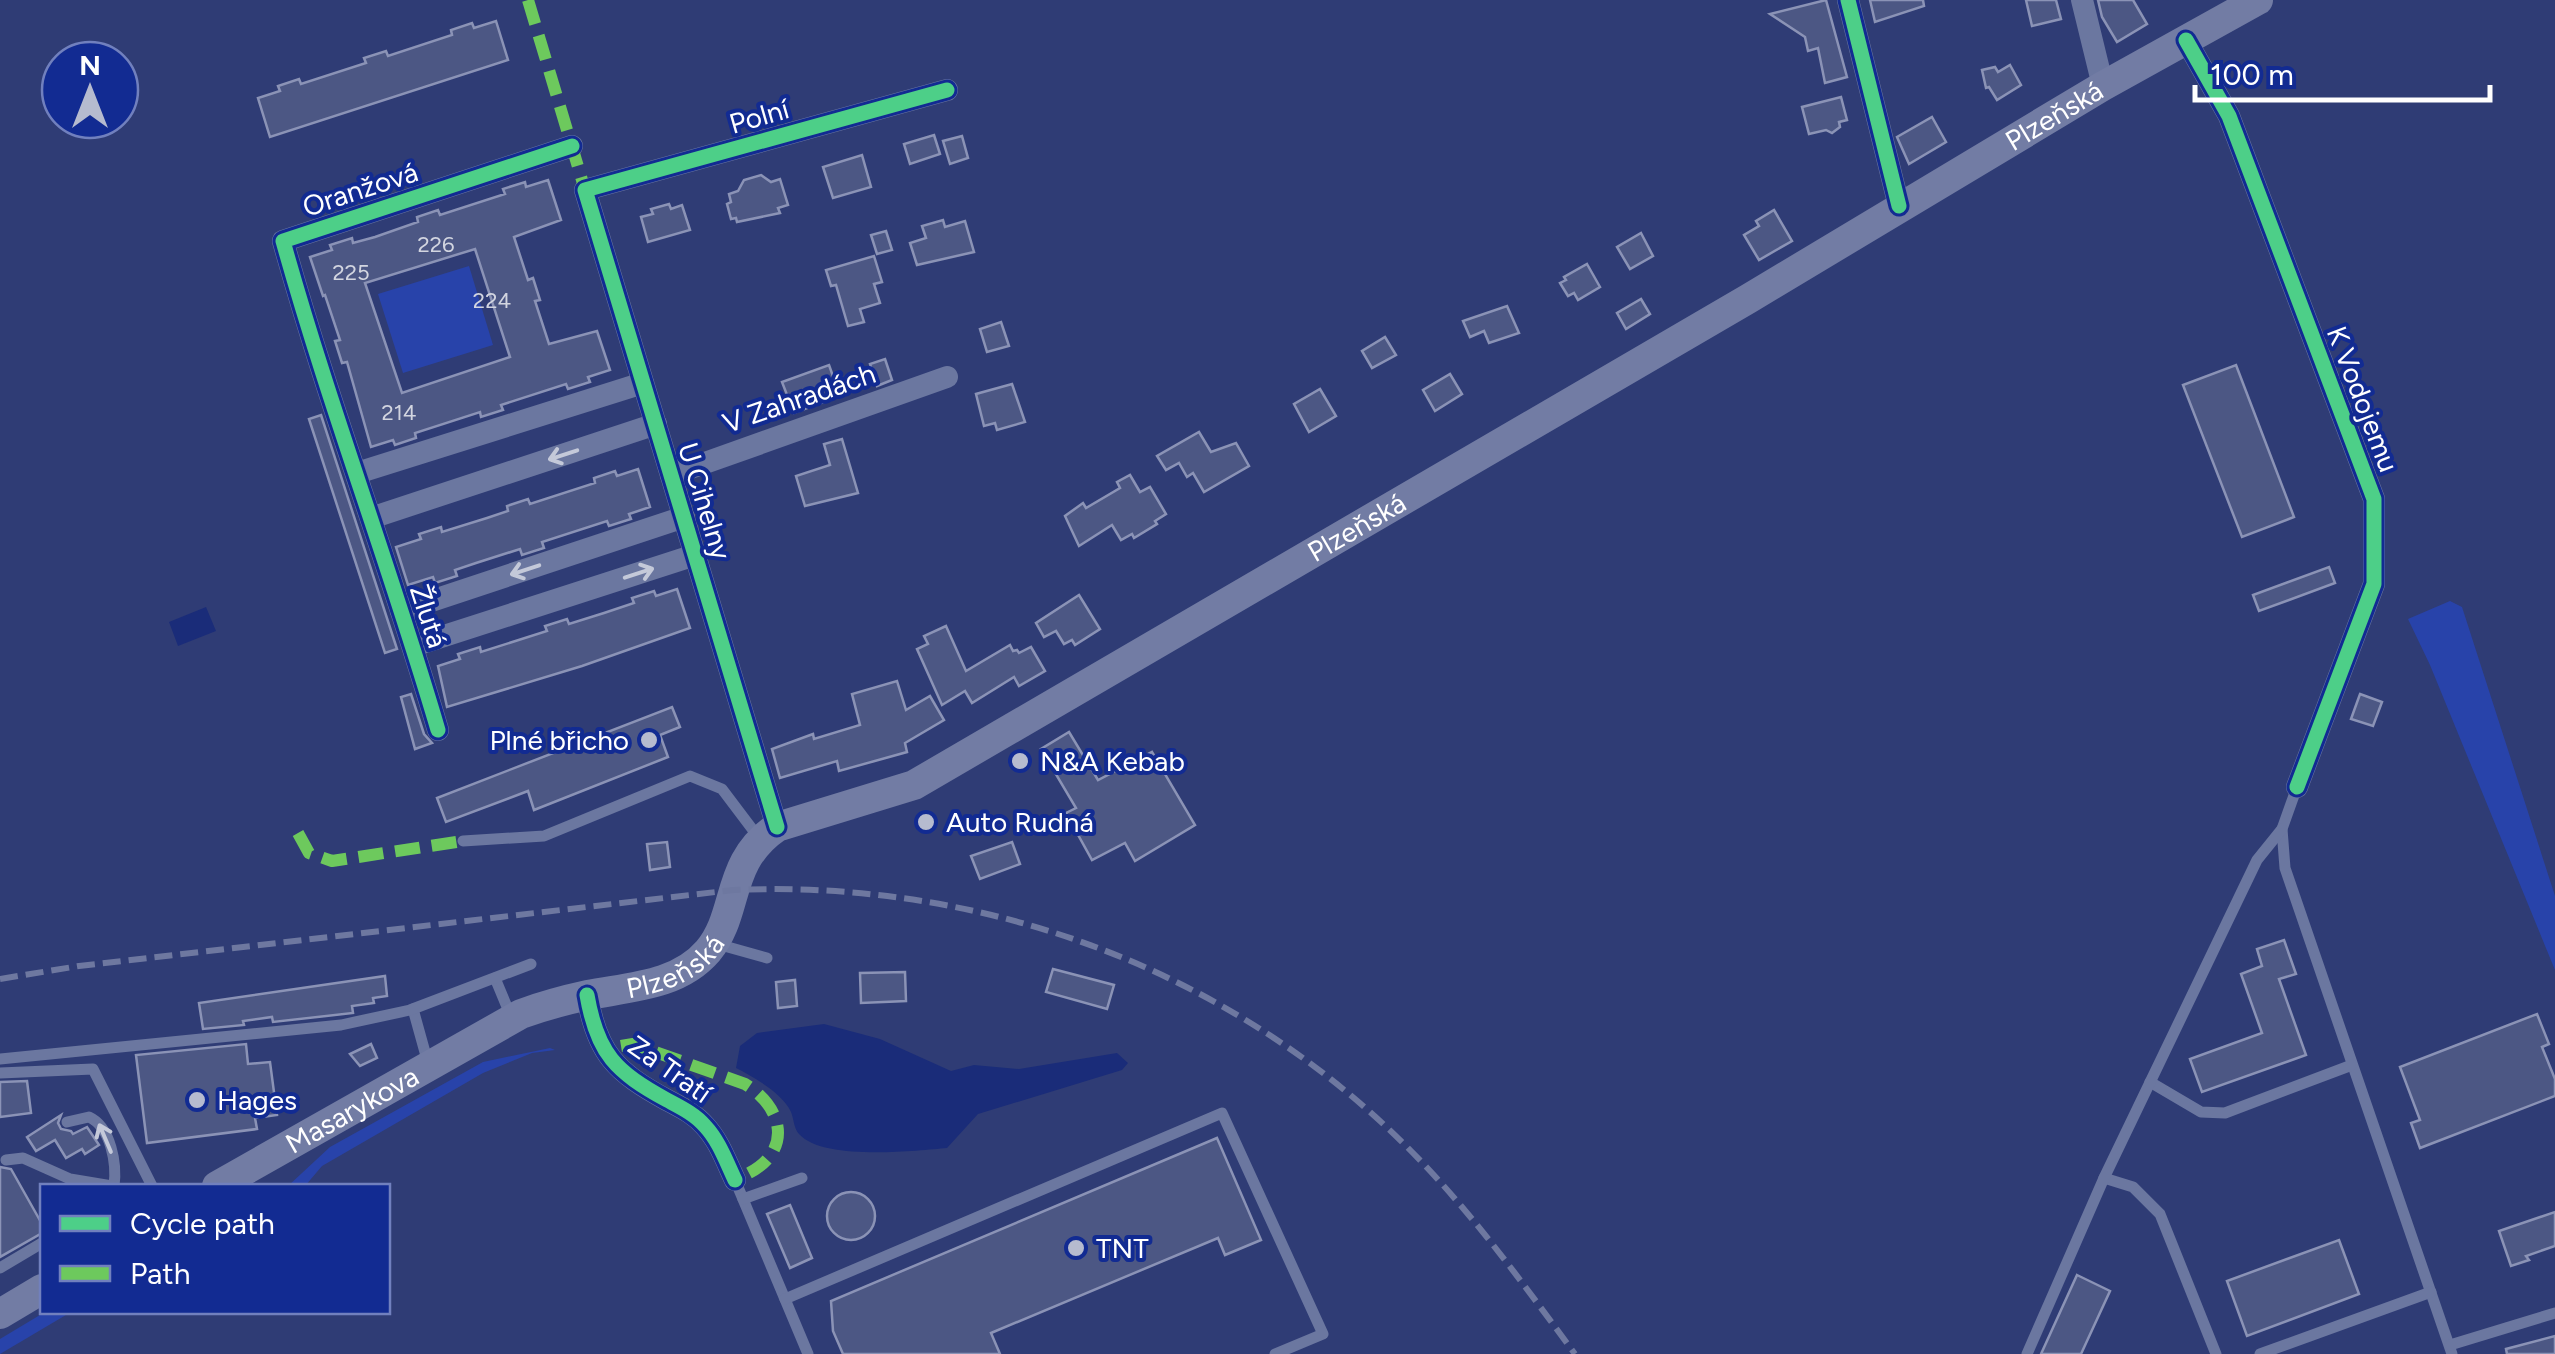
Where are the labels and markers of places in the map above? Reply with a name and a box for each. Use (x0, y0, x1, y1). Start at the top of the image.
place label: Plné břicho (489, 723, 629, 757)
marker: Plné břicho (638, 729, 660, 751)
place label: N&A Kebab (1040, 744, 1185, 778)
marker: N&A Kebab (1009, 750, 1031, 772)
place label: Auto Rudná (946, 805, 1094, 839)
marker: Auto Rudná (915, 811, 937, 833)
place label: Hages (217, 1083, 297, 1117)
marker: Hages (186, 1089, 208, 1111)
place label: TNT (1096, 1231, 1149, 1265)
marker: TNT (1065, 1237, 1087, 1259)

